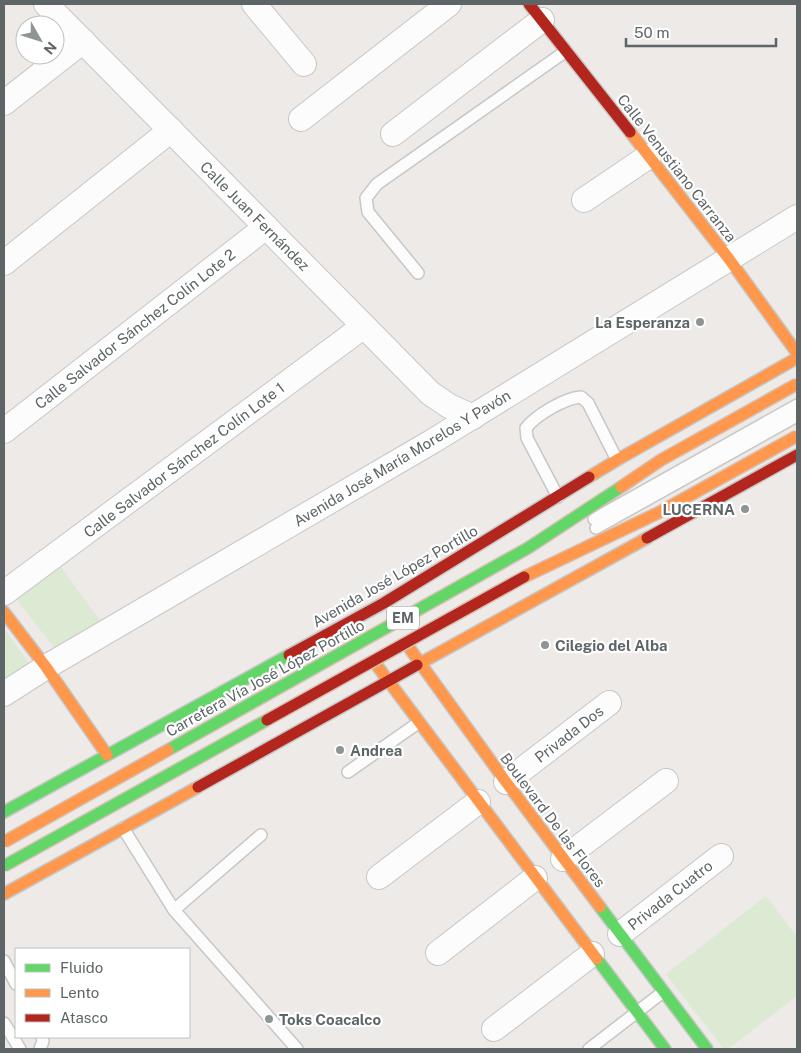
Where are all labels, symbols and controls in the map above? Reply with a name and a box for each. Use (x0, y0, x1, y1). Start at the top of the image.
north arrow (15, 15, 65, 65)
scale bar (626, 15, 776, 47)
text: 50 m (634, 24, 669, 41)
text: N (40, 39, 60, 57)
street label: Calle Venustiano Carranza (614, 91, 740, 245)
street label: Calle Juan Fernández (197, 158, 313, 274)
street label: Calle Salvador Sánchez Colín Lote 2 (31, 245, 239, 412)
place label: La Esperanza (595, 314, 690, 331)
marker: La Esperanza (694, 316, 706, 328)
street label: Calle Salvador Sánchez Colín Lote 1 (80, 379, 288, 541)
street label: Avenida José María Morelos Y Pavón (290, 386, 514, 530)
place label: LUCERNA (662, 501, 735, 518)
marker: LUCERNA (739, 503, 751, 515)
street label: Avenida José López Portillo (309, 522, 481, 630)
road number: EM (387, 606, 419, 630)
street label: Carretera Vía José López Portillo (163, 616, 367, 740)
place label: Cilegio del Alba (555, 637, 668, 654)
marker: Cilegio del Alba (539, 639, 551, 651)
street label: Privada Dos (531, 702, 607, 766)
place label: Andrea (350, 742, 402, 759)
marker: Andrea (334, 744, 346, 756)
street label: Boulevard De las Flores (497, 750, 609, 890)
street label: Privada Cuatro (624, 857, 716, 933)
legend (15, 948, 190, 1038)
text: Fluido (60, 959, 103, 976)
text: Lento (60, 984, 99, 1001)
text: Atasco (60, 1009, 108, 1026)
place label: Toks Coacalco (279, 1011, 382, 1028)
marker: Toks Coacalco (263, 1013, 275, 1025)

